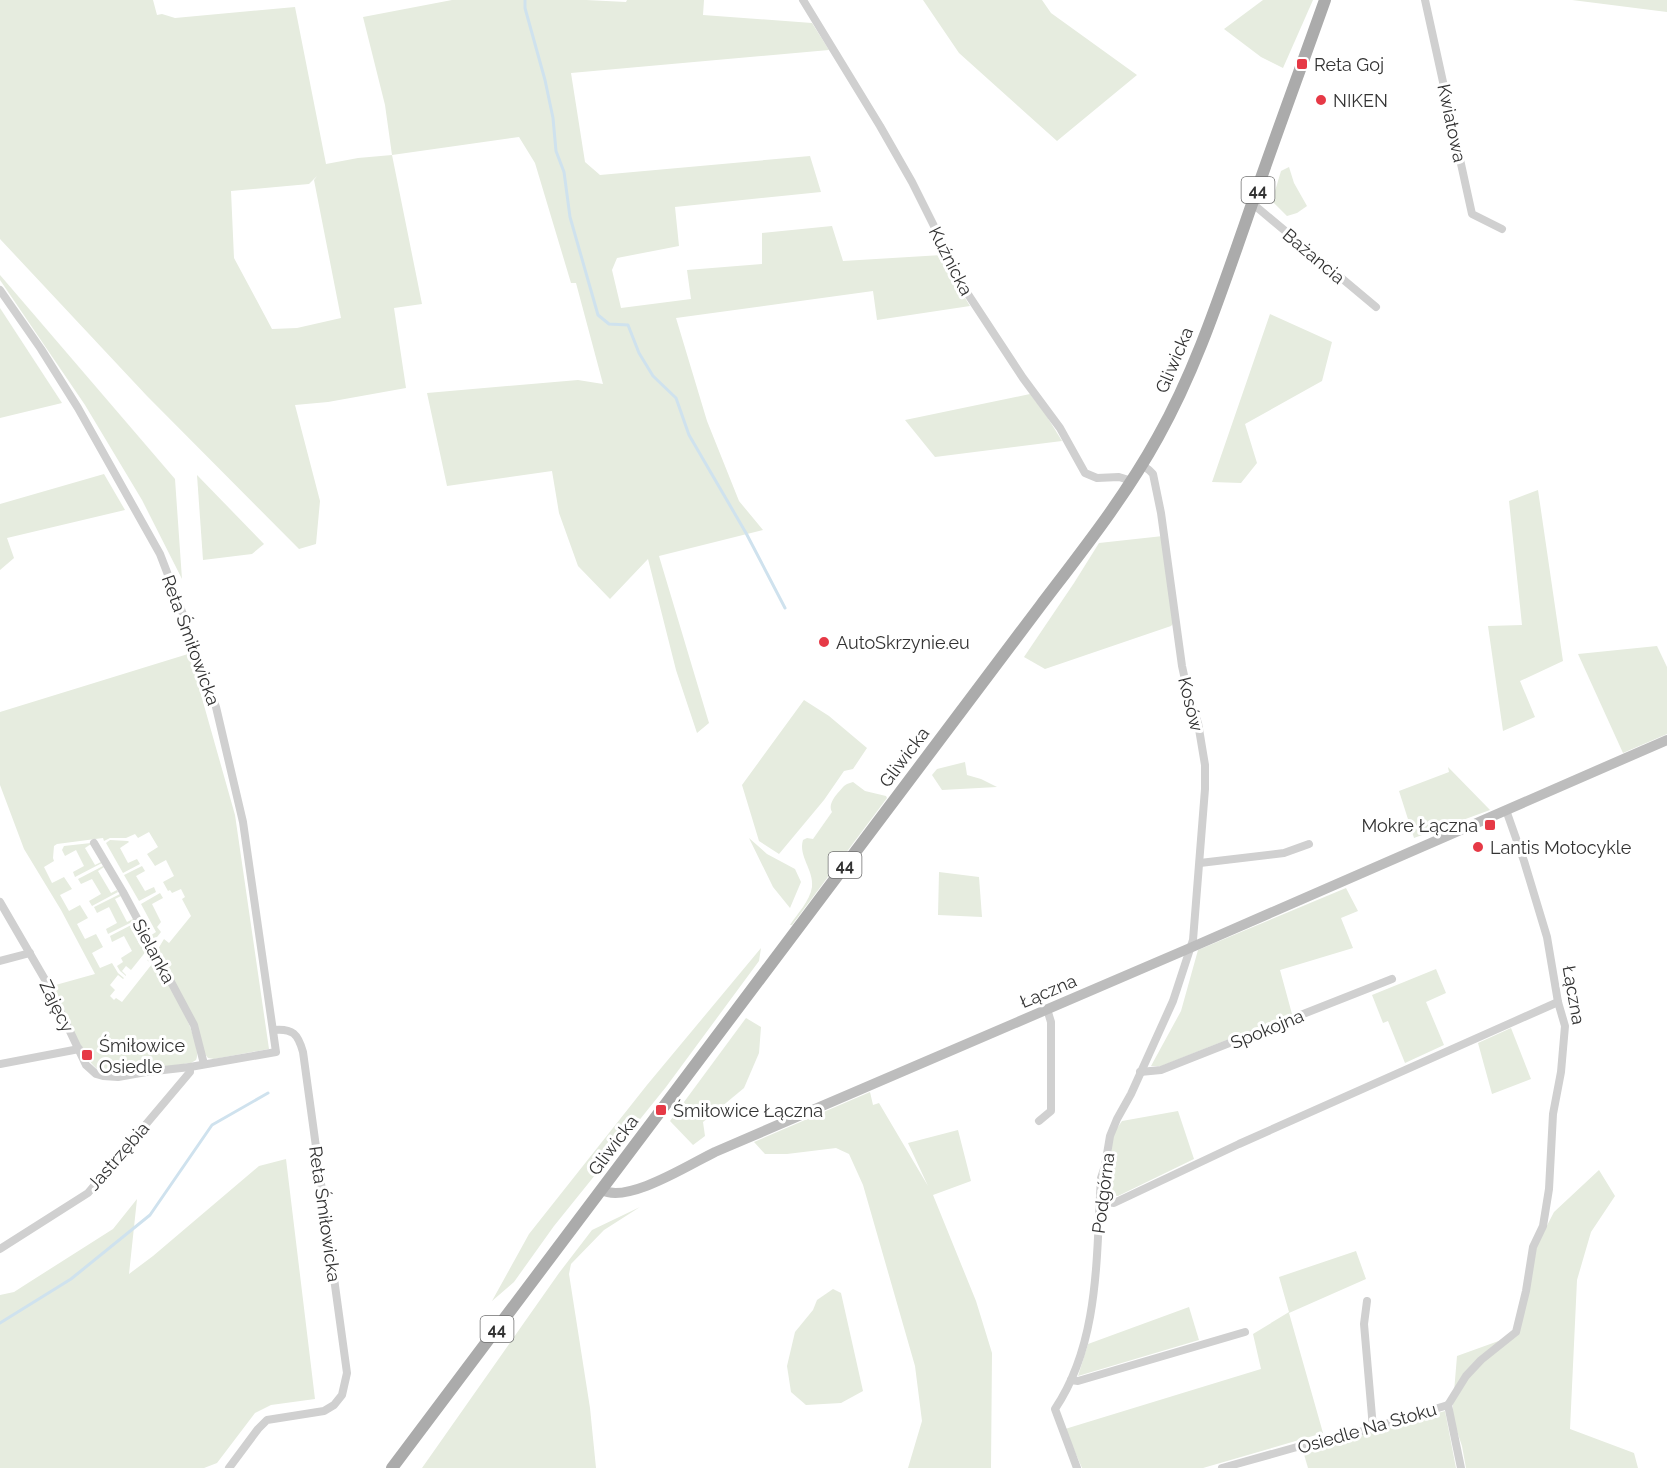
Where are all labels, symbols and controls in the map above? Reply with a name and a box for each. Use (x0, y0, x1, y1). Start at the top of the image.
place label: Reta Goj (1314, 54, 1384, 75)
marker: Reta Goj (1295, 57, 1309, 71)
street label: Kwiatowa (1433, 82, 1471, 164)
place label: NIKEN (1333, 90, 1388, 111)
marker: NIKEN (1314, 93, 1328, 107)
road number: 44 (1242, 177, 1274, 203)
street label: Kuźnicka (925, 223, 977, 299)
street label: Bażancia (1279, 224, 1349, 288)
street label: Gliwicka (1151, 324, 1197, 396)
street label: Reta Śmiłowicka (158, 572, 225, 708)
place label: AutoSkrzynie.eu (836, 632, 970, 653)
marker: AutoSkrzynie.eu (817, 635, 831, 649)
street label: Kosów (1174, 675, 1208, 734)
street label: Gliwicka (875, 723, 933, 791)
place label: Mokre Łączna (1361, 815, 1478, 836)
marker: Mokre Łączna (1483, 818, 1497, 832)
place label: Lantis Motocykle (1490, 837, 1632, 858)
marker: Lantis Motocykle (1471, 840, 1485, 854)
road number: 44 (828, 852, 862, 878)
street label: Sielanka (128, 915, 180, 987)
street label: Łączna (1558, 964, 1590, 1026)
street label: Łączna (1017, 970, 1079, 1012)
street label: Zajęcy (35, 977, 79, 1036)
street label: Spokojna (1227, 1005, 1307, 1053)
place label: Śmiłowice Osiedle (99, 1034, 185, 1077)
marker: Śmiłowice Osiedle (80, 1048, 94, 1062)
place label: Śmiłowice Łączna (673, 1099, 823, 1121)
marker: Śmiłowice Łączna (654, 1103, 668, 1117)
street label: Gliwicka (584, 1111, 642, 1179)
street label: Jastrzębia (83, 1118, 153, 1194)
street label: Reta Śmiłowicka (305, 1144, 346, 1283)
street label: Podgórna (1088, 1151, 1118, 1235)
road number: 44 (480, 1316, 514, 1342)
street label: Osiedle Na Stoku (1295, 1398, 1439, 1458)

